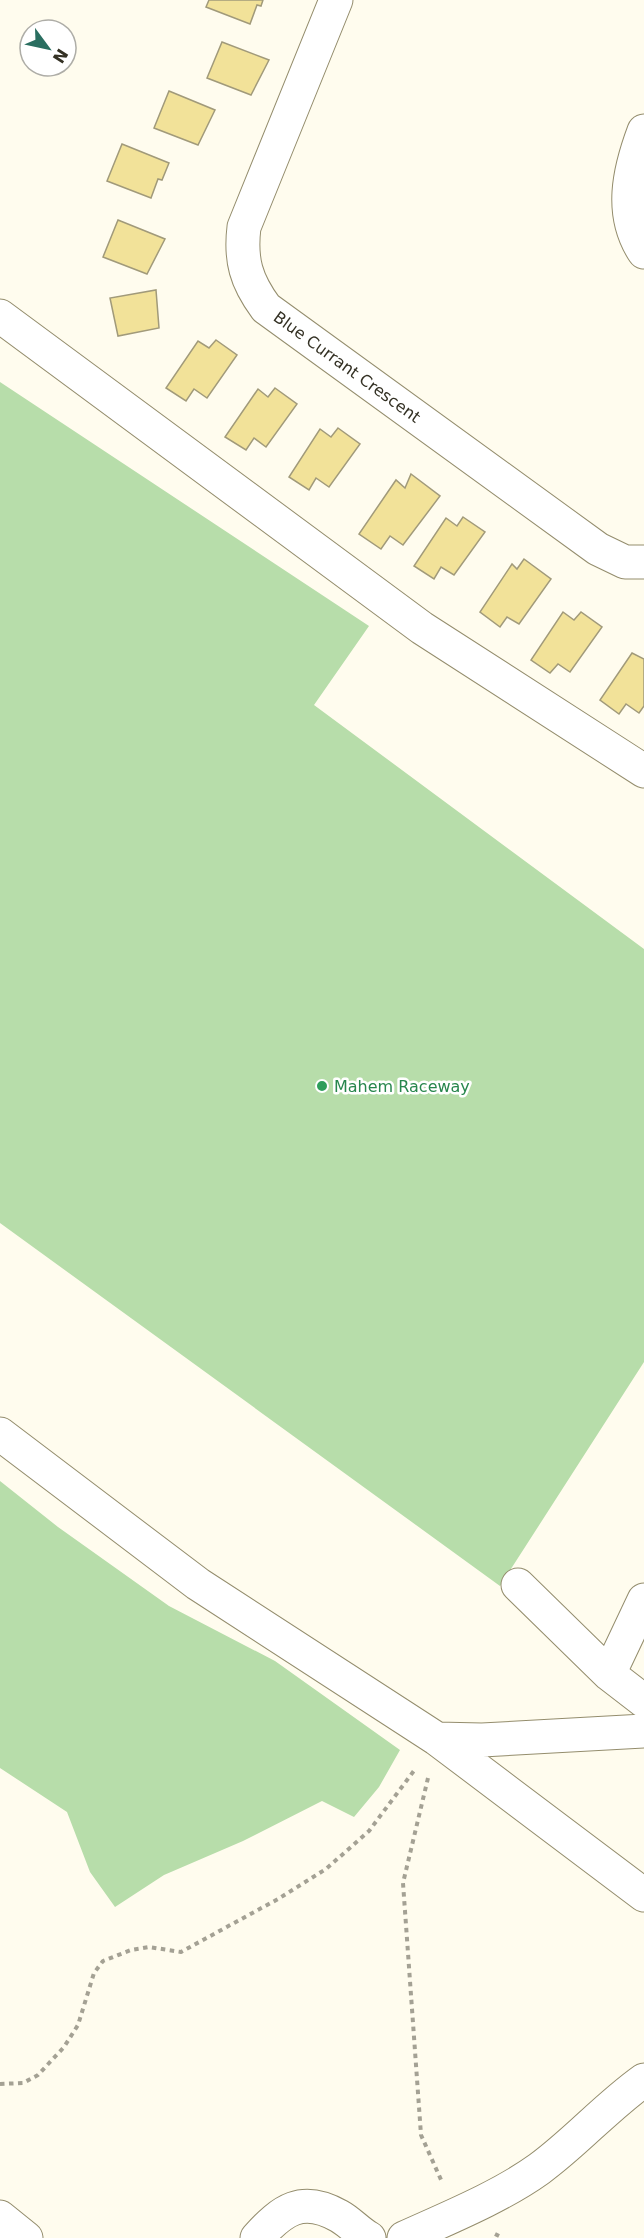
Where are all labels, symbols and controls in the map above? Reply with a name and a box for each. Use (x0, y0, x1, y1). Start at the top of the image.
north arrow (18, 18, 78, 78)
text: N (49, 45, 72, 67)
street label: Blue Currant Crescent (270, 307, 424, 427)
place label: Mahem Raceway (334, 1077, 470, 1096)
marker: Mahem Raceway (315, 1079, 329, 1093)

